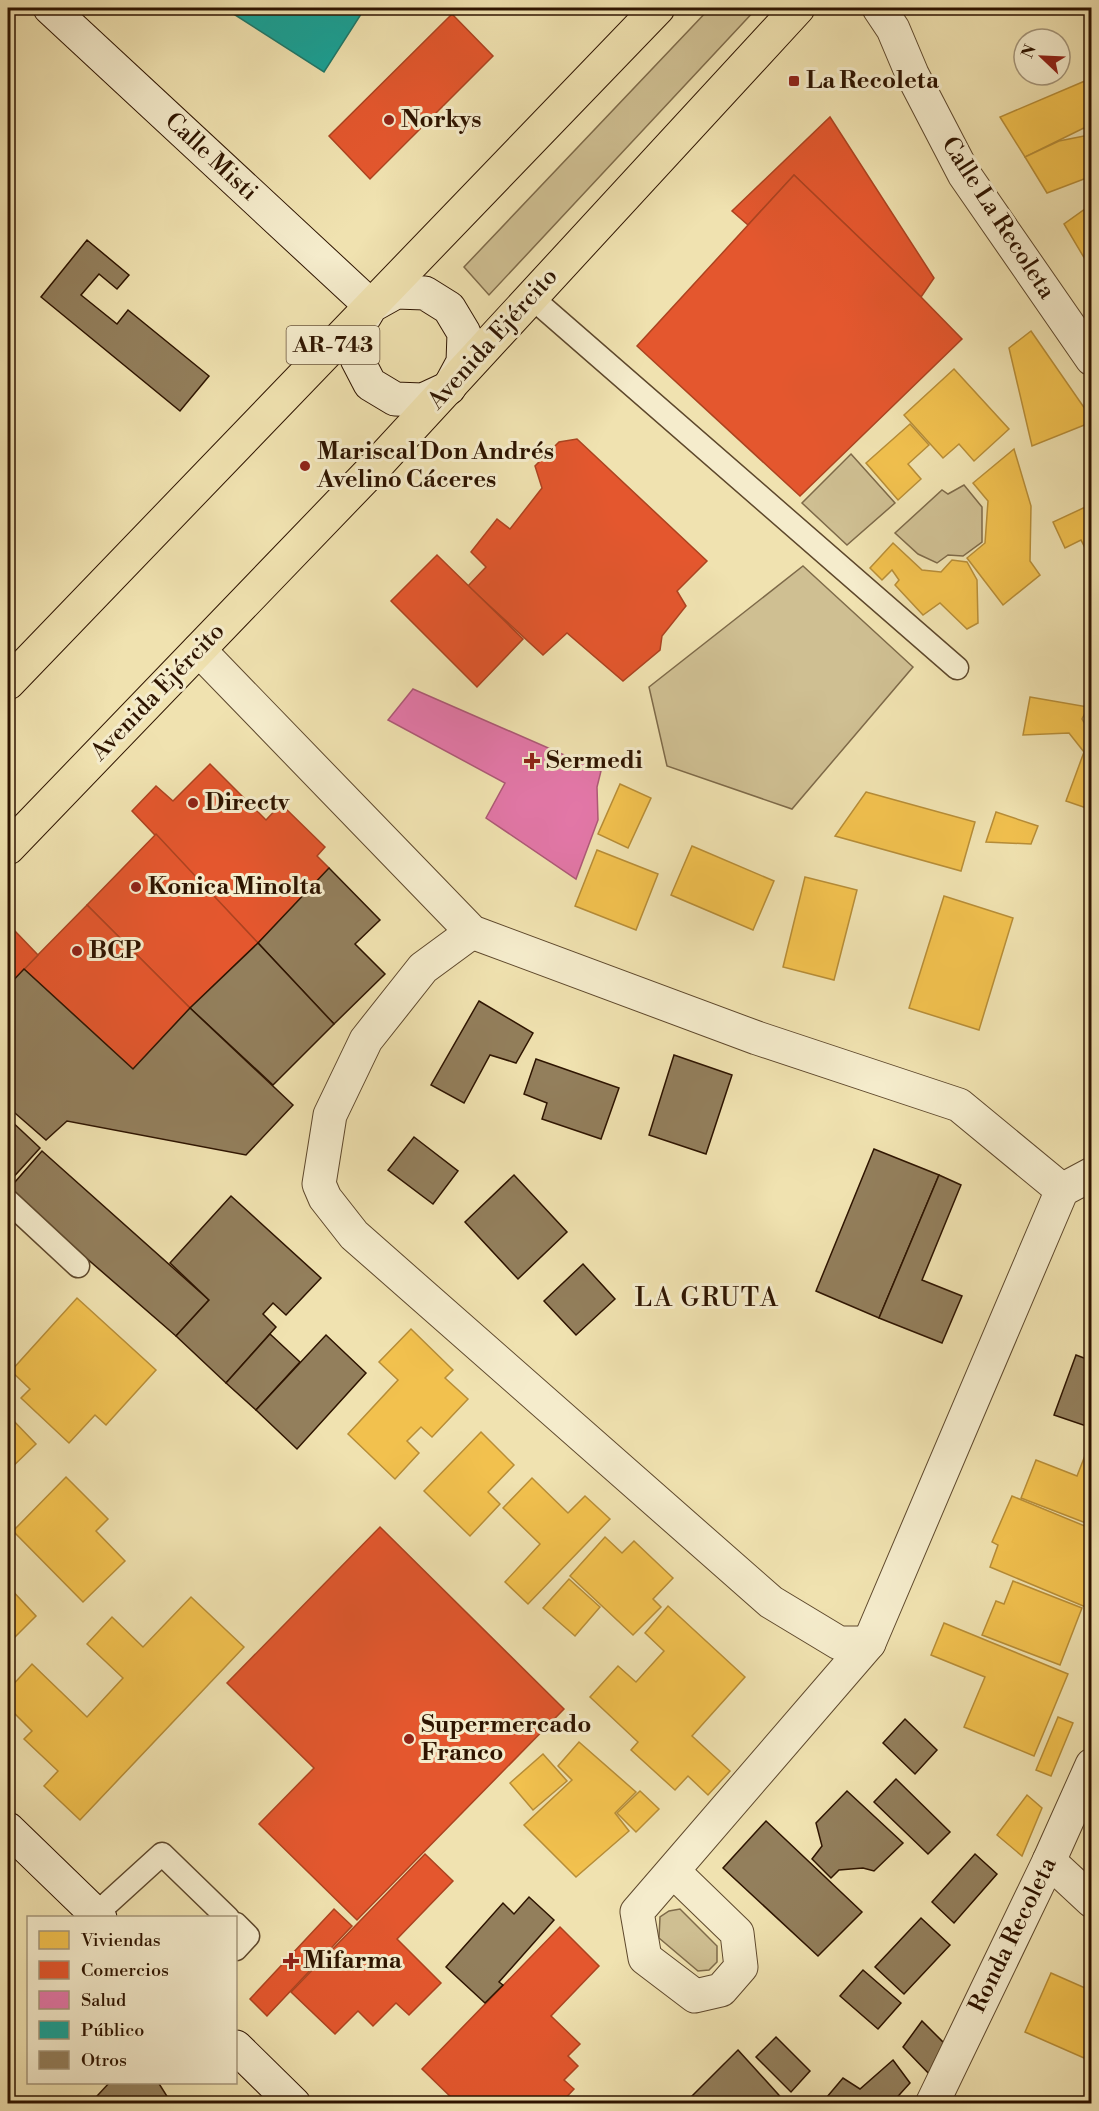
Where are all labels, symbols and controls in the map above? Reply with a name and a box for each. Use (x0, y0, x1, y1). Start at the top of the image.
north arrow (1012, 27, 1072, 87)
text: N (1017, 41, 1041, 61)
place label: La Recoleta (806, 66, 940, 96)
marker: La Recoleta (787, 74, 801, 88)
place label: Norkys (401, 105, 482, 135)
street label: Calle Misti (158, 106, 264, 208)
marker: Norkys (382, 113, 396, 127)
street label: Calle La Recoleta (934, 131, 1062, 305)
street label: Avenida Ejército (421, 262, 564, 417)
road number: AR-743 (286, 326, 380, 364)
place label: Mariscal Don Andrés Avelino Cáceres (316, 437, 554, 495)
marker: Mariscal Don Andrés Avelino Cáceres (298, 459, 312, 473)
street label: Avenida Ejército (84, 617, 231, 768)
place label: Sermedi (546, 746, 643, 776)
marker: Sermedi (523, 752, 541, 770)
place label: Directv (205, 788, 291, 818)
marker: Directv (186, 796, 200, 810)
place label: Konica Minolta (148, 872, 323, 902)
marker: Konica Minolta (129, 880, 143, 894)
place label: BCP (89, 936, 141, 966)
marker: BCP (70, 944, 84, 958)
district label: LA GRUTA (635, 1282, 779, 1314)
place label: Supermercado Franco (421, 1710, 591, 1768)
marker: Supermercado Franco (402, 1732, 416, 1746)
street label: Ronda Recoleta (962, 1852, 1064, 2018)
legend (27, 1916, 237, 2084)
text: Viviendas (80, 1929, 161, 1952)
place label: Mifarma (303, 1946, 403, 1976)
marker: Mifarma (284, 1954, 298, 1968)
text: Comercios (81, 1959, 169, 1982)
text: Salud (81, 1989, 127, 2012)
text: Público (81, 2019, 144, 2042)
text: Otros (81, 2049, 127, 2072)

